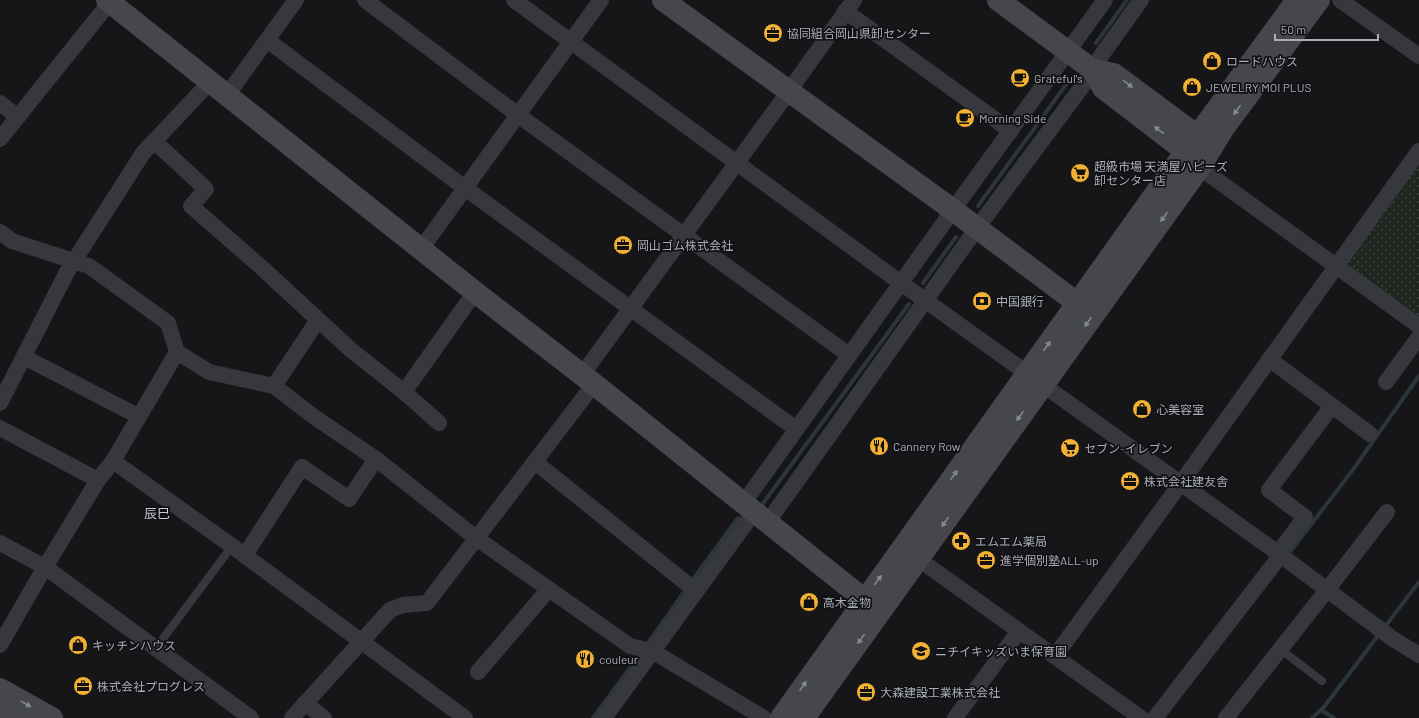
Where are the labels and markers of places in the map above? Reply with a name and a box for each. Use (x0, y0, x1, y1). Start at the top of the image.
office icon: 協同組合岡山県卸センター (762, 22, 784, 44)
place label: 協同組合岡山県卸センター (787, 26, 931, 40)
shop icon: ロードハウス (1201, 50, 1223, 72)
place label: ロードハウス (1226, 54, 1298, 68)
cafe icon: Grateful's (1009, 67, 1031, 89)
place label: Grateful's (1034, 71, 1083, 85)
shop icon: JEWELRY MOI PLUS (1181, 76, 1203, 98)
place label: JEWELRY MOI PLUS (1206, 80, 1311, 94)
cafe icon: Morning Side (954, 107, 976, 129)
place label: Morning Side (979, 111, 1046, 125)
place label: 超級市場 天満屋ハピーズ 卸センター店 (1094, 159, 1228, 187)
supermarket icon: 超級市場 天満屋ハピーズ 卸センター店 (1069, 162, 1091, 184)
office icon: 岡山ゴム株式会社 (612, 234, 634, 256)
place label: 岡山ゴム株式会社 (637, 238, 733, 252)
bank icon: 中国銀行 (971, 290, 993, 312)
place label: 中国銀行 (996, 294, 1044, 308)
shop icon: 心美容室 (1131, 398, 1153, 420)
place label: 心美容室 (1156, 402, 1204, 416)
restaurant icon: Cannery Row (868, 435, 890, 457)
supermarket icon: セブン-イレブン (1059, 437, 1081, 459)
place label: Cannery Row (893, 439, 961, 453)
place label: セブン-イレブン (1084, 441, 1173, 455)
office icon: 株式会社建友舎 (1119, 470, 1141, 492)
place label: 株式会社建友舎 (1144, 474, 1228, 488)
pharmacy icon: エムエム薬局 (950, 530, 972, 552)
place label: エムエム薬局 (975, 534, 1047, 548)
office icon: 進学個別塾ALL-up (975, 549, 997, 571)
place label: 進学個別塾ALL-up (1000, 553, 1099, 567)
shop icon: 高木金物 (798, 591, 820, 613)
place label: 高木金物 (823, 595, 871, 609)
shop icon: キッチンハウス (67, 634, 89, 656)
place label: キッチンハウス (92, 638, 176, 652)
school or university icon: ニチイキッズいま保育園 (910, 640, 932, 662)
place label: ニチイキッズいま保育園 (935, 644, 1067, 658)
restaurant icon: couleur (574, 648, 596, 670)
place label: couleur (599, 652, 639, 666)
office icon: 株式会社プログレス (72, 675, 94, 697)
place label: 株式会社プログレス (97, 679, 205, 693)
office icon: 大森建設工業株式会社 (855, 681, 877, 703)
place label: 大森建設工業株式会社 (880, 685, 1000, 699)

